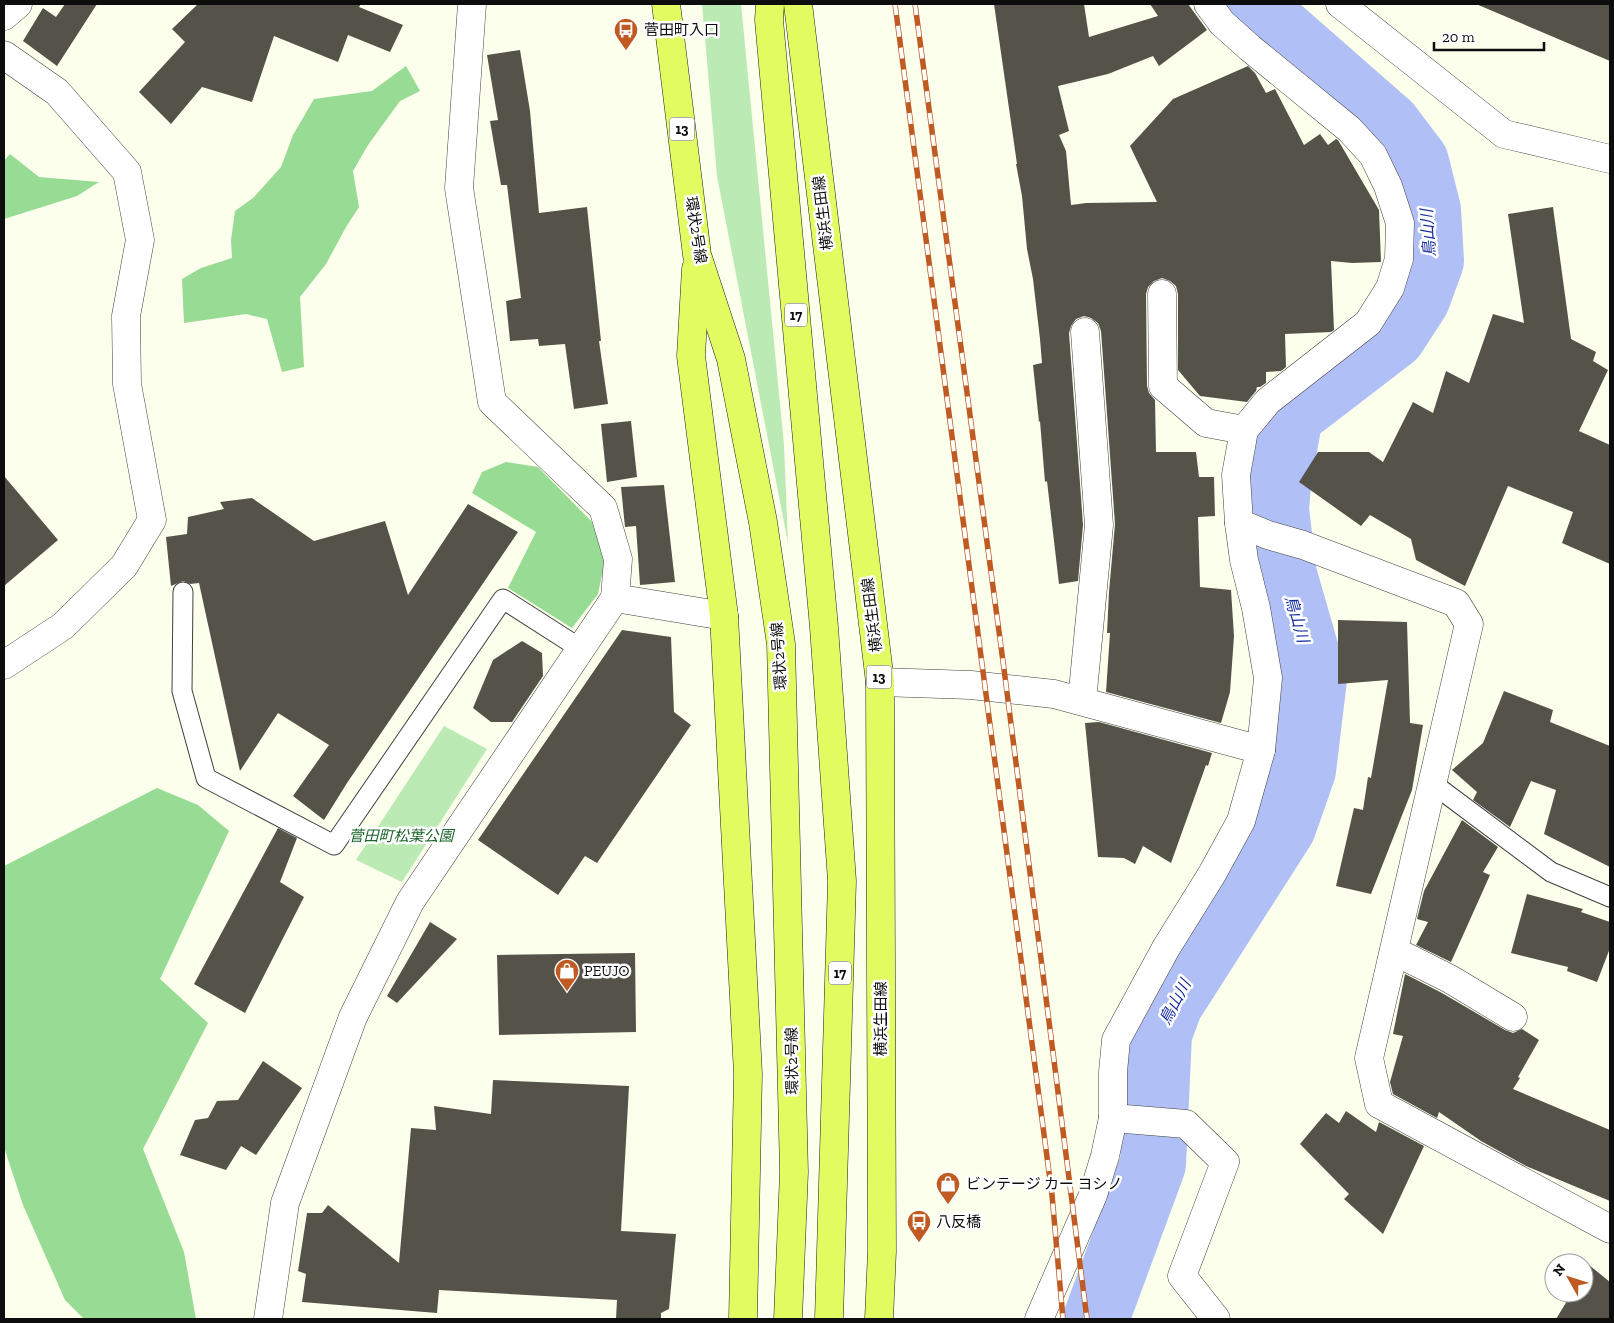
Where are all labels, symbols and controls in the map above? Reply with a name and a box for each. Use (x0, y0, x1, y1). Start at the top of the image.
bus stop icon: 菅田町入口 (613, 17, 639, 51)
scale bar (1434, 20, 1544, 52)
place label: 菅田町入口 (644, 21, 719, 39)
text: 20 m (1442, 28, 1475, 46)
road number: 13 (670, 118, 694, 140)
street label: 横浜生田線 (809, 175, 837, 251)
street label: 環状2号線 (682, 195, 710, 265)
water label: 鳥山川 (1417, 206, 1439, 258)
road number: 17 (785, 304, 807, 326)
street label: 横浜生田線 (858, 577, 886, 653)
water label: 鳥山川 (1281, 593, 1313, 647)
street label: 環状2号線 (768, 622, 790, 690)
road number: 13 (866, 666, 892, 689)
park label: 菅田町松葉公園 (348, 827, 455, 845)
shop icon: PEUJO (554, 958, 580, 992)
road number: 17 (829, 961, 851, 984)
place label: PEUJO (584, 962, 629, 980)
water label: 鳥山川 (1155, 975, 1196, 1028)
street label: 横浜生田線 (872, 981, 890, 1057)
street label: 環状2号線 (782, 1027, 802, 1095)
shop icon: ビンテージ カー ヨシノ (935, 1171, 961, 1205)
place label: ビンテージ カー ヨシノ (966, 1175, 1123, 1193)
bus stop icon: 八反橋 (906, 1209, 932, 1243)
place label: 八反橋 (936, 1213, 981, 1231)
north arrow (1544, 1253, 1594, 1303)
text: N (1549, 1260, 1569, 1280)

